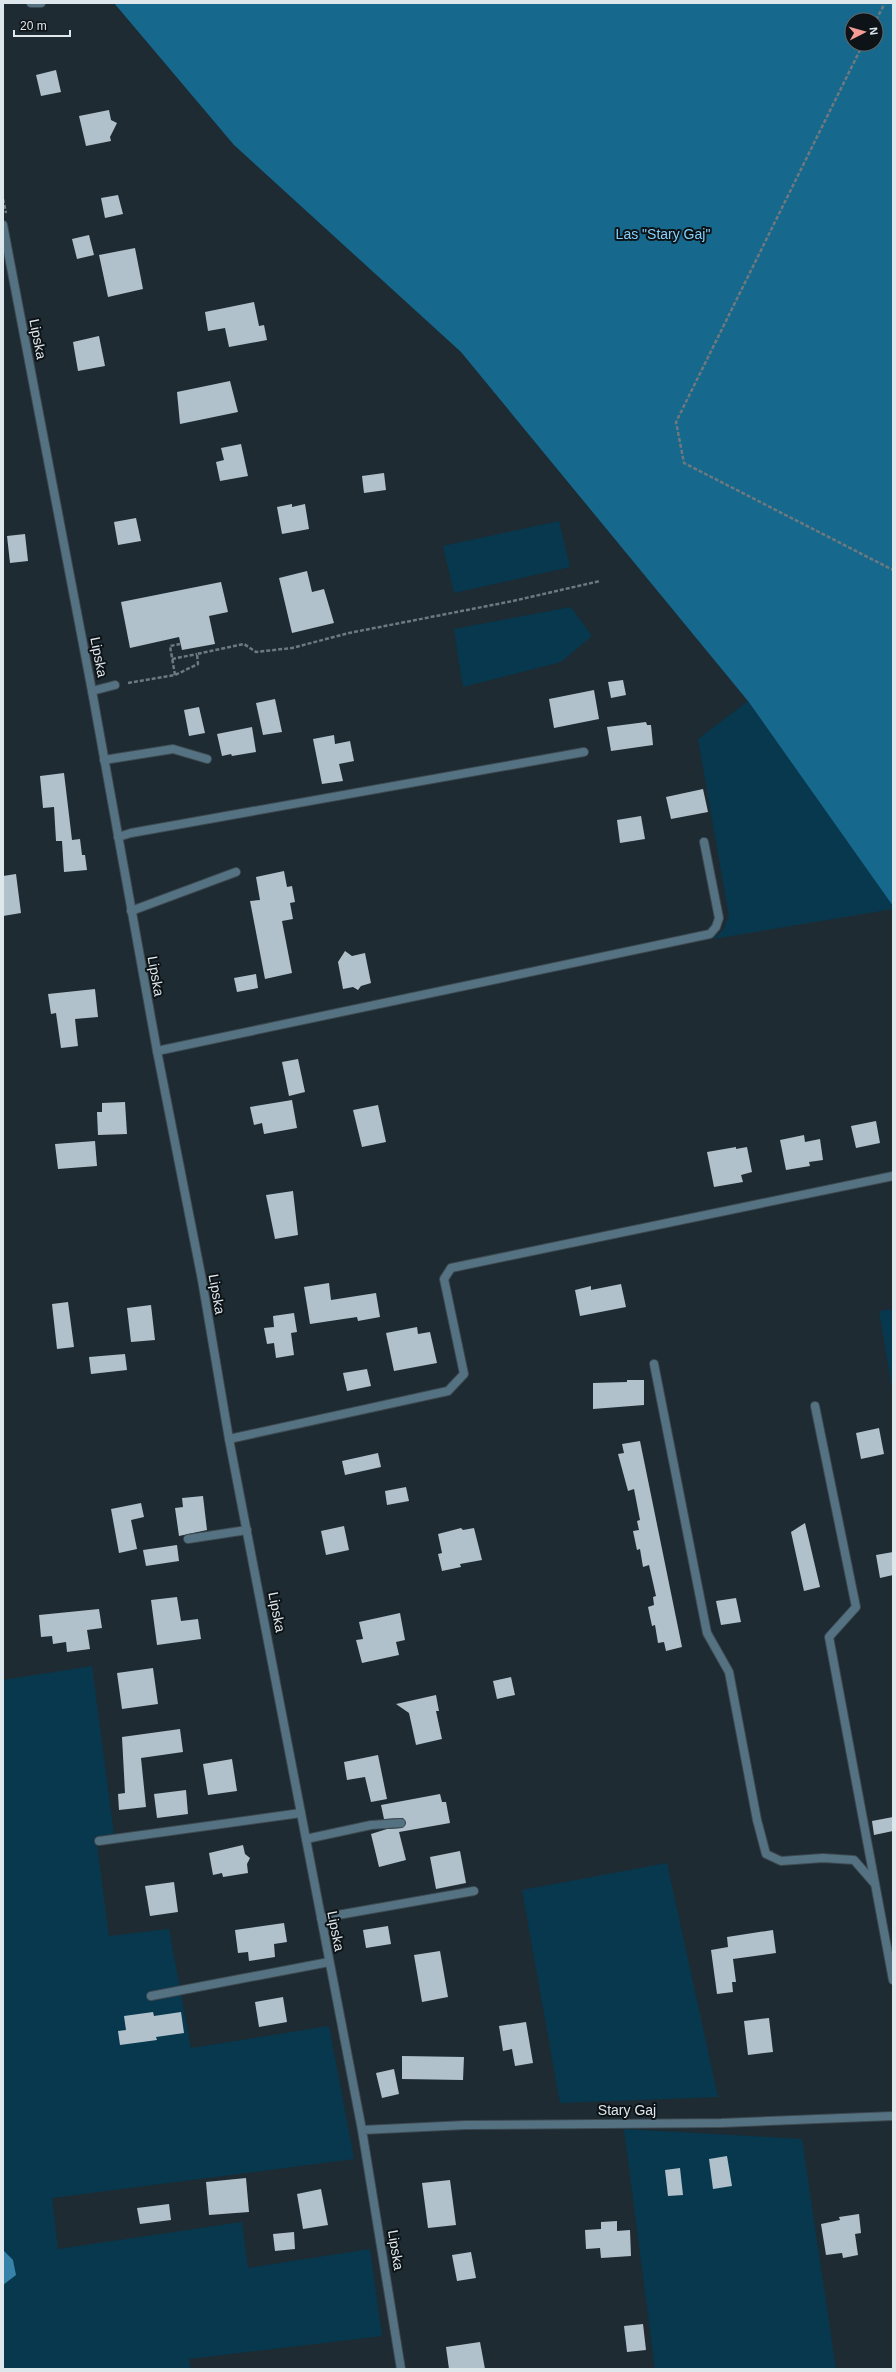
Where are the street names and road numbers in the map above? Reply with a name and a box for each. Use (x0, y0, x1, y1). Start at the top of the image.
street label: Lipska (26, 318, 50, 361)
street label: Lipska (87, 636, 111, 679)
street label: Lipska (145, 955, 167, 998)
street label: Lipska (206, 1273, 228, 1316)
street label: Lipska (265, 1591, 289, 1634)
street label: Lipska (324, 1910, 348, 1953)
street label: Stary Gaj (598, 2102, 656, 2118)
street label: Lipska (385, 2229, 407, 2271)

